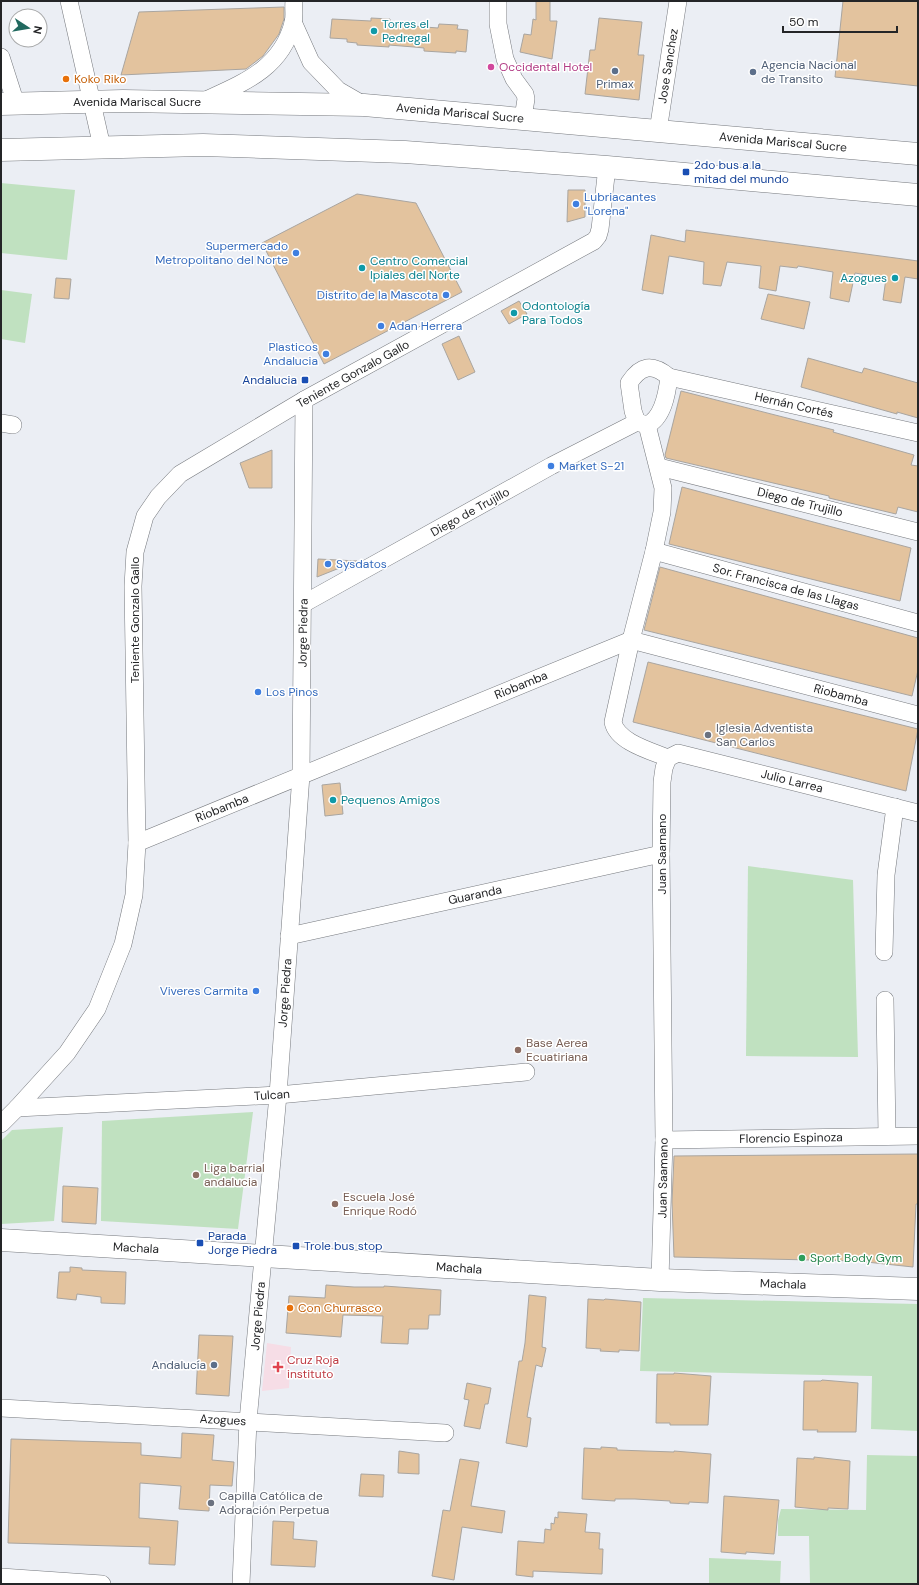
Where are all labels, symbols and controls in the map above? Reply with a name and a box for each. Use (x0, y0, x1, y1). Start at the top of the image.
north arrow (8, 8, 48, 48)
scale bar (783, 8, 897, 34)
text: 50 m (789, 14, 818, 30)
place label: Torres el Pedregal (382, 16, 430, 46)
text: N (30, 25, 45, 35)
marker: Torres el Pedregal (369, 26, 379, 36)
street label: Jose Sanchez (654, 27, 682, 105)
place label: Agencia Nacional de Transito (761, 57, 856, 87)
place label: Occidental Hotel (499, 59, 592, 75)
marker: Occidental Hotel (486, 62, 496, 72)
marker: Primax (610, 66, 620, 76)
marker: Agencia Nacional de Transito (748, 67, 758, 77)
place label: Koko Riko (74, 71, 126, 87)
marker: Koko Riko (61, 74, 71, 84)
place label: Primax (596, 76, 634, 92)
street label: Avenida Mariscal Sucre (73, 94, 201, 110)
street label: Avenida Mariscal Sucre (395, 99, 525, 127)
street label: Avenida Mariscal Sucre (718, 128, 848, 156)
place label: 2do bus a la mitad del mundo (694, 157, 789, 187)
marker: 2do bus a la mitad del mundo (681, 167, 691, 177)
place label: Lubriacantes "Lorena" (584, 189, 656, 219)
marker: Lubriacantes "Lorena" (571, 199, 581, 209)
place label: Supermercado Metropolitano del Norte (155, 238, 288, 268)
marker: Supermercado Metropolitano del Norte (291, 248, 301, 258)
place label: Centro Comercial Ipiales del Norte (370, 253, 468, 283)
marker: Centro Comercial Ipiales del Norte (357, 263, 367, 273)
place label: Azogues (840, 270, 887, 286)
marker: Azogues (890, 273, 900, 283)
place label: Distrito de la Mascota (317, 287, 438, 303)
marker: Distrito de la Mascota (441, 290, 451, 300)
place label: Odontología Para Todos (522, 298, 590, 328)
marker: Odontología Para Todos (509, 308, 519, 318)
place label: Adan Herrera (389, 318, 462, 334)
marker: Adan Herrera (376, 321, 386, 331)
street label: Teniente Gonzalo Gallo (294, 336, 412, 412)
place label: Plasticos Andalucia (263, 339, 318, 369)
marker: Plasticos Andalucia (321, 349, 331, 359)
place label: Andalucia (242, 372, 297, 388)
marker: Andalucia (300, 375, 310, 385)
street label: Hernán Cortés (753, 388, 835, 422)
place label: Market S-21 (559, 458, 624, 474)
marker: Market S-21 (546, 461, 556, 471)
street label: Diego de Trujillo (428, 484, 512, 540)
street label: Diego de Trujillo (755, 484, 845, 520)
place label: Sysdatos (336, 556, 387, 572)
street label: Teniente Gonzalo Gallo (127, 557, 143, 683)
marker: Sysdatos (323, 559, 333, 569)
street label: Sor. Francisca de las Llagas (711, 560, 861, 614)
street label: Jorge Piedra (294, 598, 312, 668)
street label: Riobamba (492, 667, 550, 703)
street label: Riobamba (812, 680, 870, 710)
place label: Los Pinos (266, 684, 318, 700)
marker: Los Pinos (253, 687, 263, 697)
place label: Iglesia Adventista San Carlos (716, 720, 813, 750)
marker: Iglesia Adventista San Carlos (703, 730, 713, 740)
street label: Julio Larrea (759, 766, 825, 796)
street label: Riobamba (193, 790, 251, 826)
place label: Pequenos Amigos (341, 792, 440, 808)
marker: Pequenos Amigos (328, 795, 338, 805)
street label: Juan Saamano (654, 814, 670, 894)
street label: Guaranda (447, 882, 503, 908)
street label: Jorge Piedra (275, 958, 295, 1028)
place label: Viveres Carmita (160, 983, 248, 999)
marker: Viveres Carmita (251, 986, 261, 996)
place label: Base Aerea Ecuatiriana (526, 1035, 588, 1065)
marker: Base Aerea Ecuatiriana (513, 1045, 523, 1055)
street label: Tulcan (254, 1086, 291, 1104)
street label: Florencio Espinoza (739, 1129, 843, 1147)
street label: Juan Saamano (654, 1137, 672, 1219)
place label: Liga barrial andalucia (204, 1160, 265, 1190)
marker: Liga barrial andalucia (191, 1170, 201, 1180)
place label: Escuela José Enrique Rodó (343, 1189, 417, 1219)
marker: Escuela José Enrique Rodó (330, 1199, 340, 1209)
place label: Parada Jorge Piedra (208, 1228, 277, 1258)
marker: Parada Jorge Piedra (195, 1238, 205, 1248)
place label: Trole bus stop (304, 1238, 383, 1254)
street label: Machala (113, 1239, 159, 1257)
marker: Trole bus stop (291, 1241, 301, 1251)
place label: Sport Body Gym (810, 1250, 902, 1266)
marker: Sport Body Gym (797, 1253, 807, 1263)
street label: Machala (435, 1258, 483, 1278)
street label: Machala (760, 1275, 806, 1293)
street label: Jorge Piedra (247, 1281, 269, 1351)
place label: Con Churrasco (298, 1300, 382, 1316)
marker: Con Churrasco (285, 1303, 295, 1313)
place label: Cruz Roja instituto (287, 1352, 339, 1382)
place label: Andalucía (151, 1357, 206, 1373)
marker: Andalucía (209, 1360, 219, 1370)
marker: Cruz Roja instituto (272, 1361, 284, 1373)
street label: Azogues (199, 1411, 247, 1429)
place label: Capilla Católica de Adoración Perpetua (219, 1488, 329, 1518)
marker: Capilla Católica de Adoración Perpetua (206, 1498, 216, 1508)

